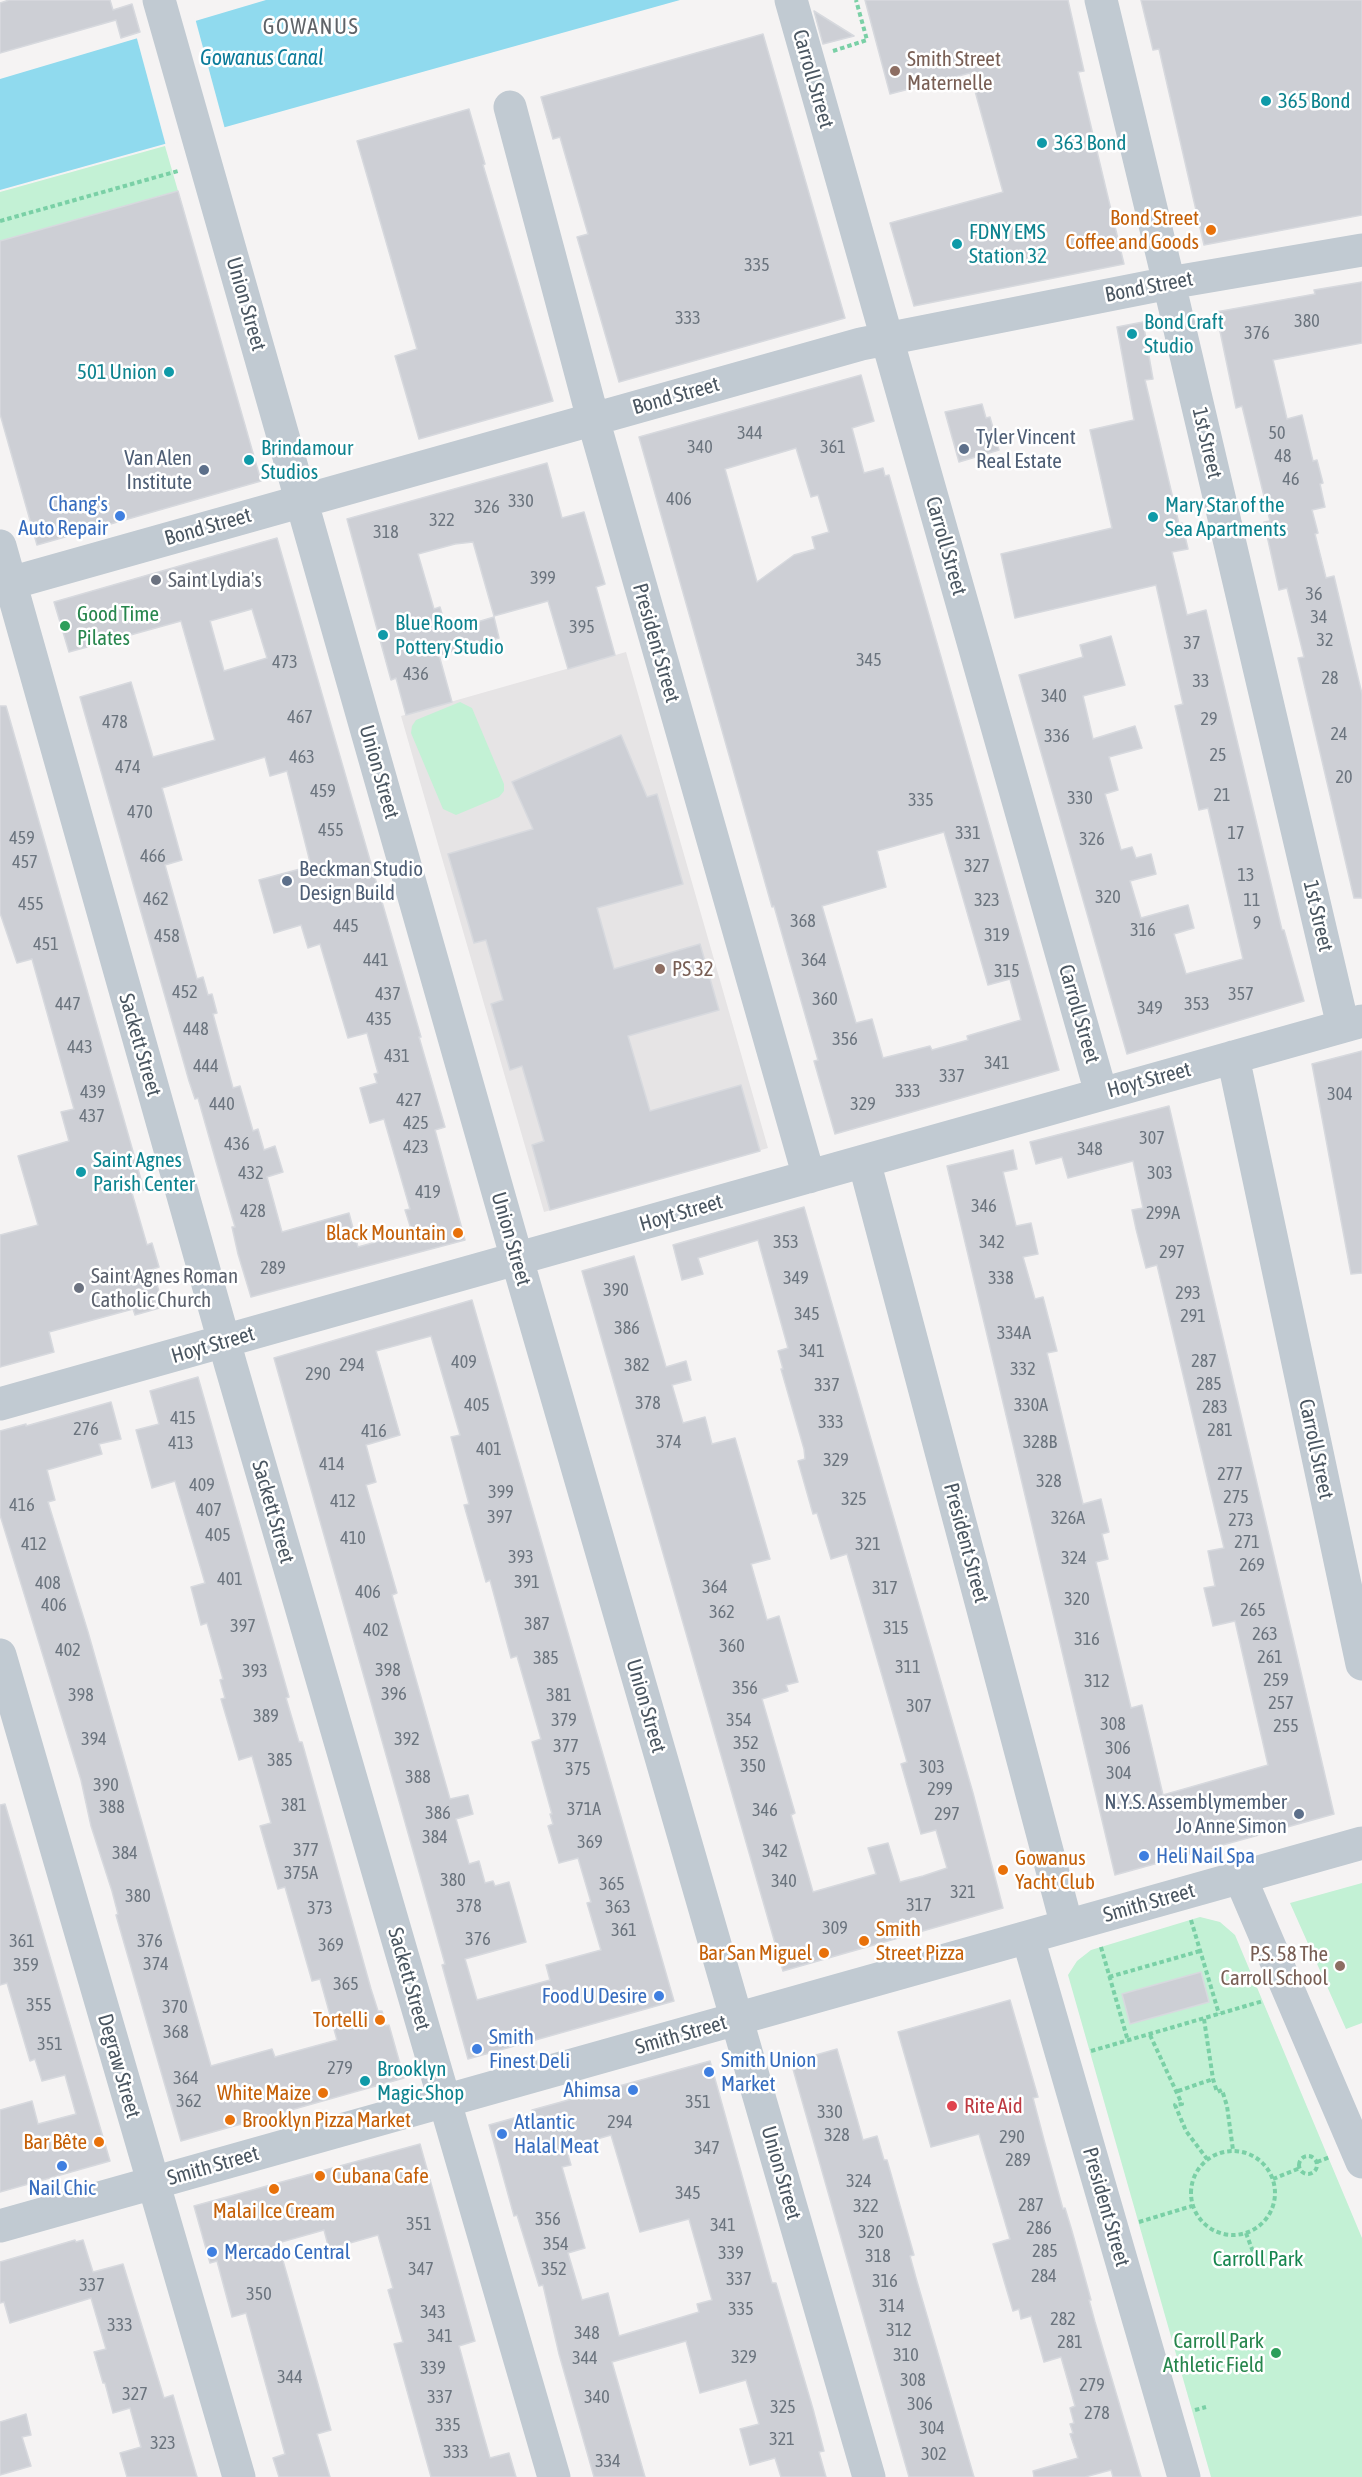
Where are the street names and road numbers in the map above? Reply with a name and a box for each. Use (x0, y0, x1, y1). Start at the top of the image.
street label: Carroll Street (787, 27, 839, 131)
street label: Union Street (221, 254, 271, 354)
street label: Bond Street (1103, 266, 1195, 308)
street label: Bond Street (630, 372, 722, 420)
street label: 1st Street (1187, 405, 1227, 481)
street label: Carroll Street (920, 494, 972, 598)
street label: Bond Street (162, 503, 254, 551)
street label: President Street (627, 580, 685, 706)
street label: Union Street (354, 722, 404, 822)
street label: 1st Street (1298, 878, 1338, 954)
street label: Carroll Street (1053, 962, 1105, 1066)
street label: Sackett Street (113, 991, 167, 1099)
street label: Hoyt Street (1104, 1057, 1194, 1103)
street label: Union Street (486, 1189, 536, 1289)
street label: Hoyt Street (636, 1189, 726, 1237)
street label: Hoyt Street (168, 1321, 258, 1369)
street label: Carroll Street (1293, 1397, 1339, 1501)
street label: Sackett Street (246, 1458, 300, 1566)
street label: President Street (938, 1480, 994, 1606)
street label: Union Street (621, 1656, 671, 1756)
street label: Smith Street (1100, 1878, 1198, 1928)
street label: Sackett Street (382, 1925, 436, 2033)
street label: Smith Street (632, 2010, 730, 2060)
street label: Degraw Street (92, 2011, 146, 2121)
street label: Union Street (756, 2123, 806, 2223)
street label: Smith Street (164, 2141, 262, 2191)
street label: President Street (1077, 2144, 1135, 2270)

